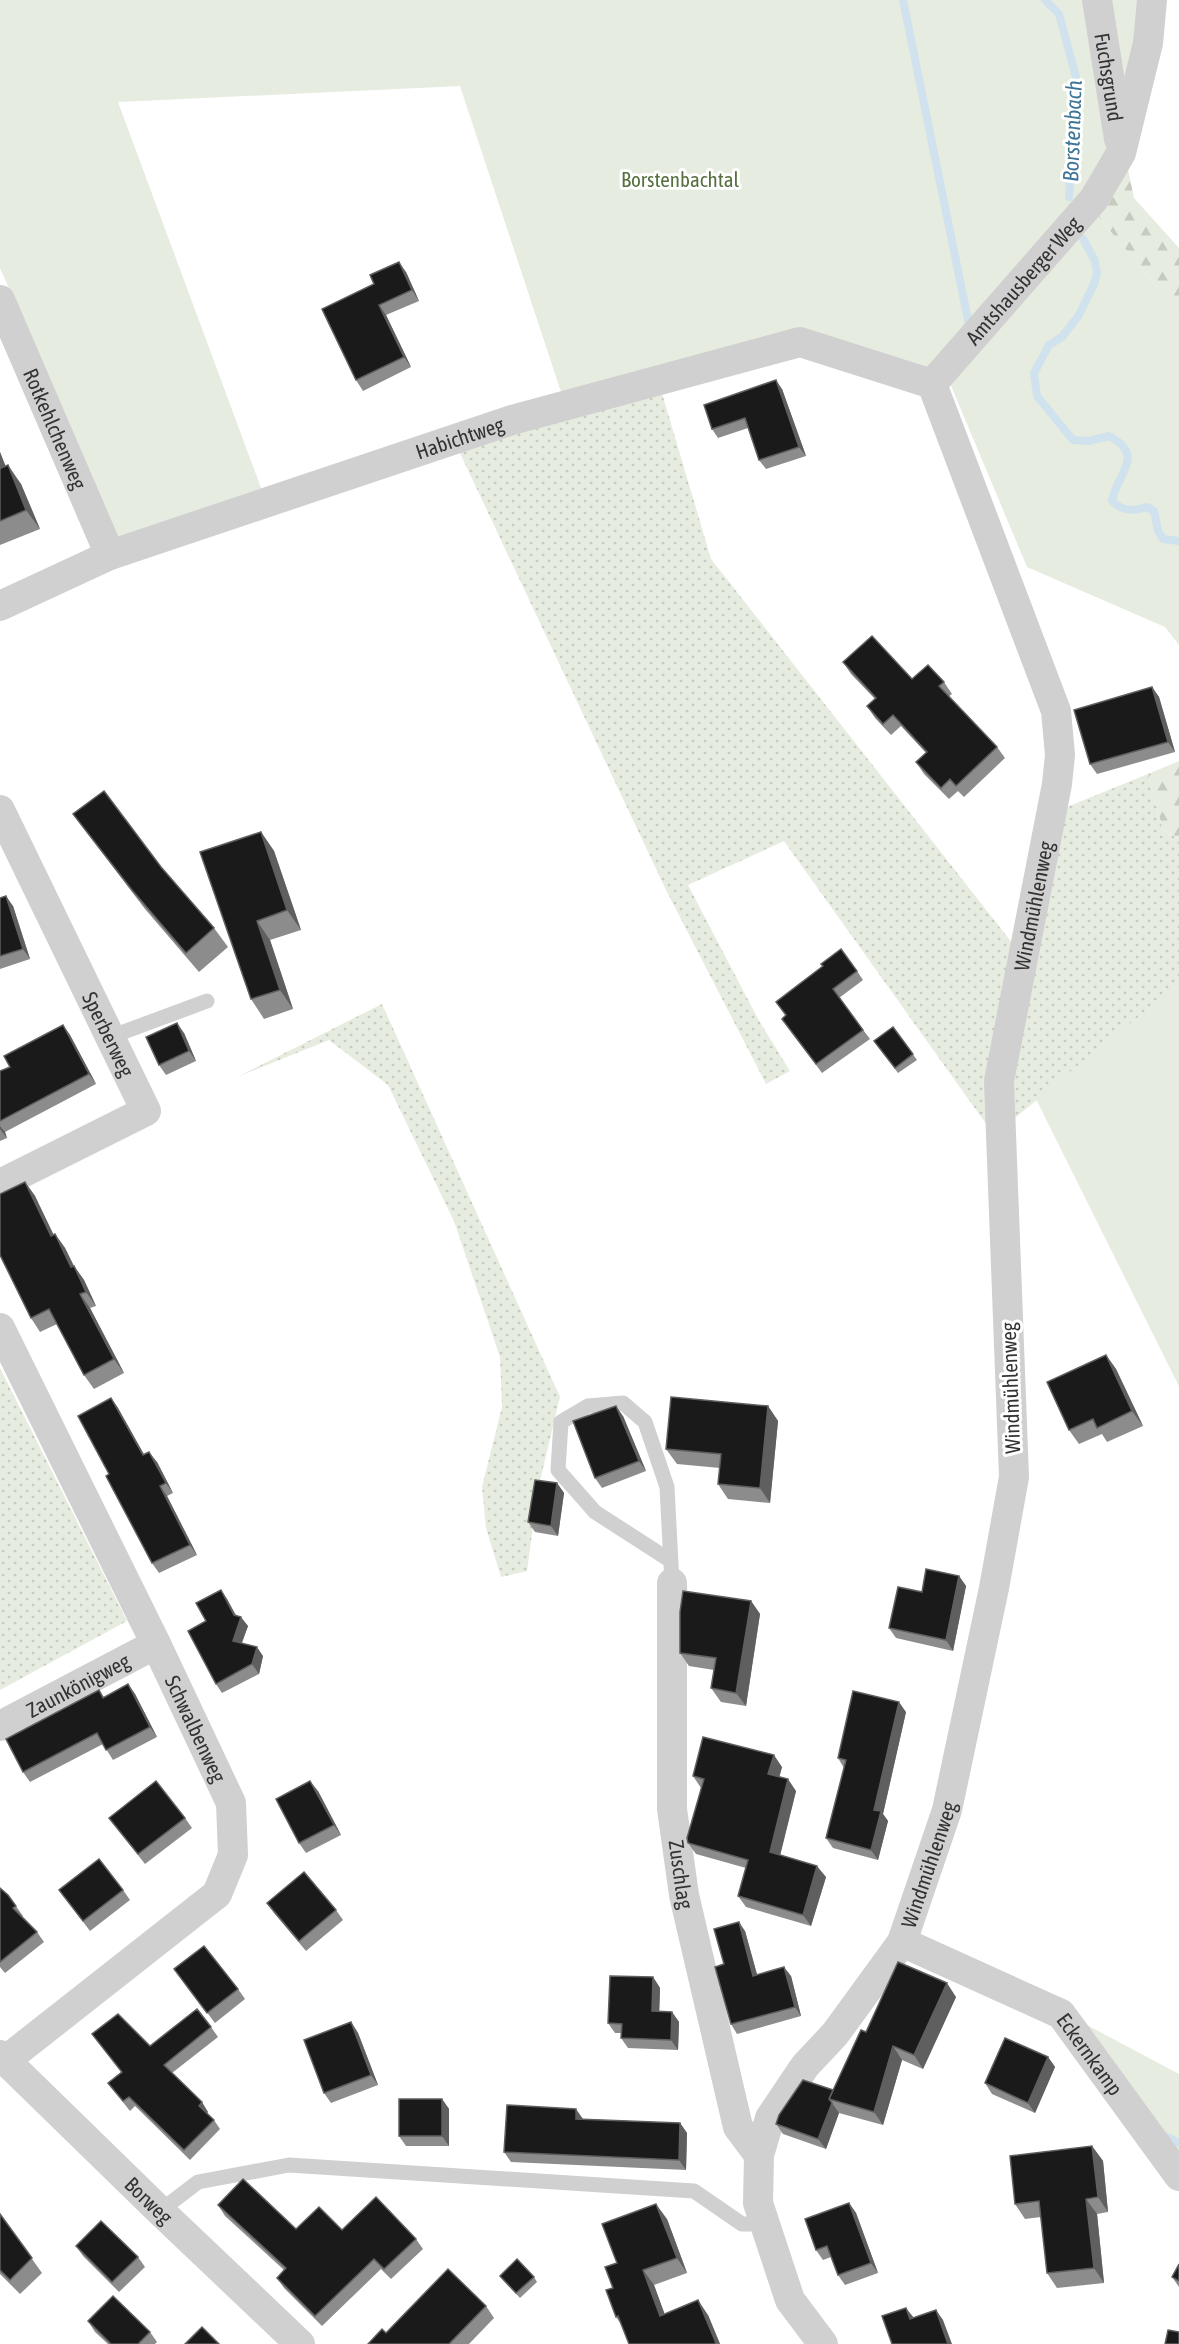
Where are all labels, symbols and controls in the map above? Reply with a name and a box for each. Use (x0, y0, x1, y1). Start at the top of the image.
street label: Fuchsgrund (1090, 31, 1128, 123)
water label: Borstenbach (1057, 80, 1087, 182)
park label: Borstenbachtal (621, 167, 739, 191)
street label: Amtshausberger Weg (961, 211, 1085, 349)
street label: Rotkehlchenweg (19, 365, 92, 493)
street label: Habichtweg (412, 412, 507, 464)
street label: Windmühlenweg (1009, 839, 1058, 973)
street label: Sperberweg (78, 988, 139, 1080)
street label: Windmühlenweg (996, 1322, 1024, 1454)
street label: Zaunkönigweg (22, 1648, 134, 1722)
street label: Schwalbenweg (161, 1671, 231, 1786)
street label: Windmühlenweg (896, 1799, 960, 1931)
street label: Zuschlag (664, 1838, 699, 1911)
street label: Eckernkamp (1052, 2008, 1128, 2100)
street label: Borweg (120, 2172, 178, 2229)

